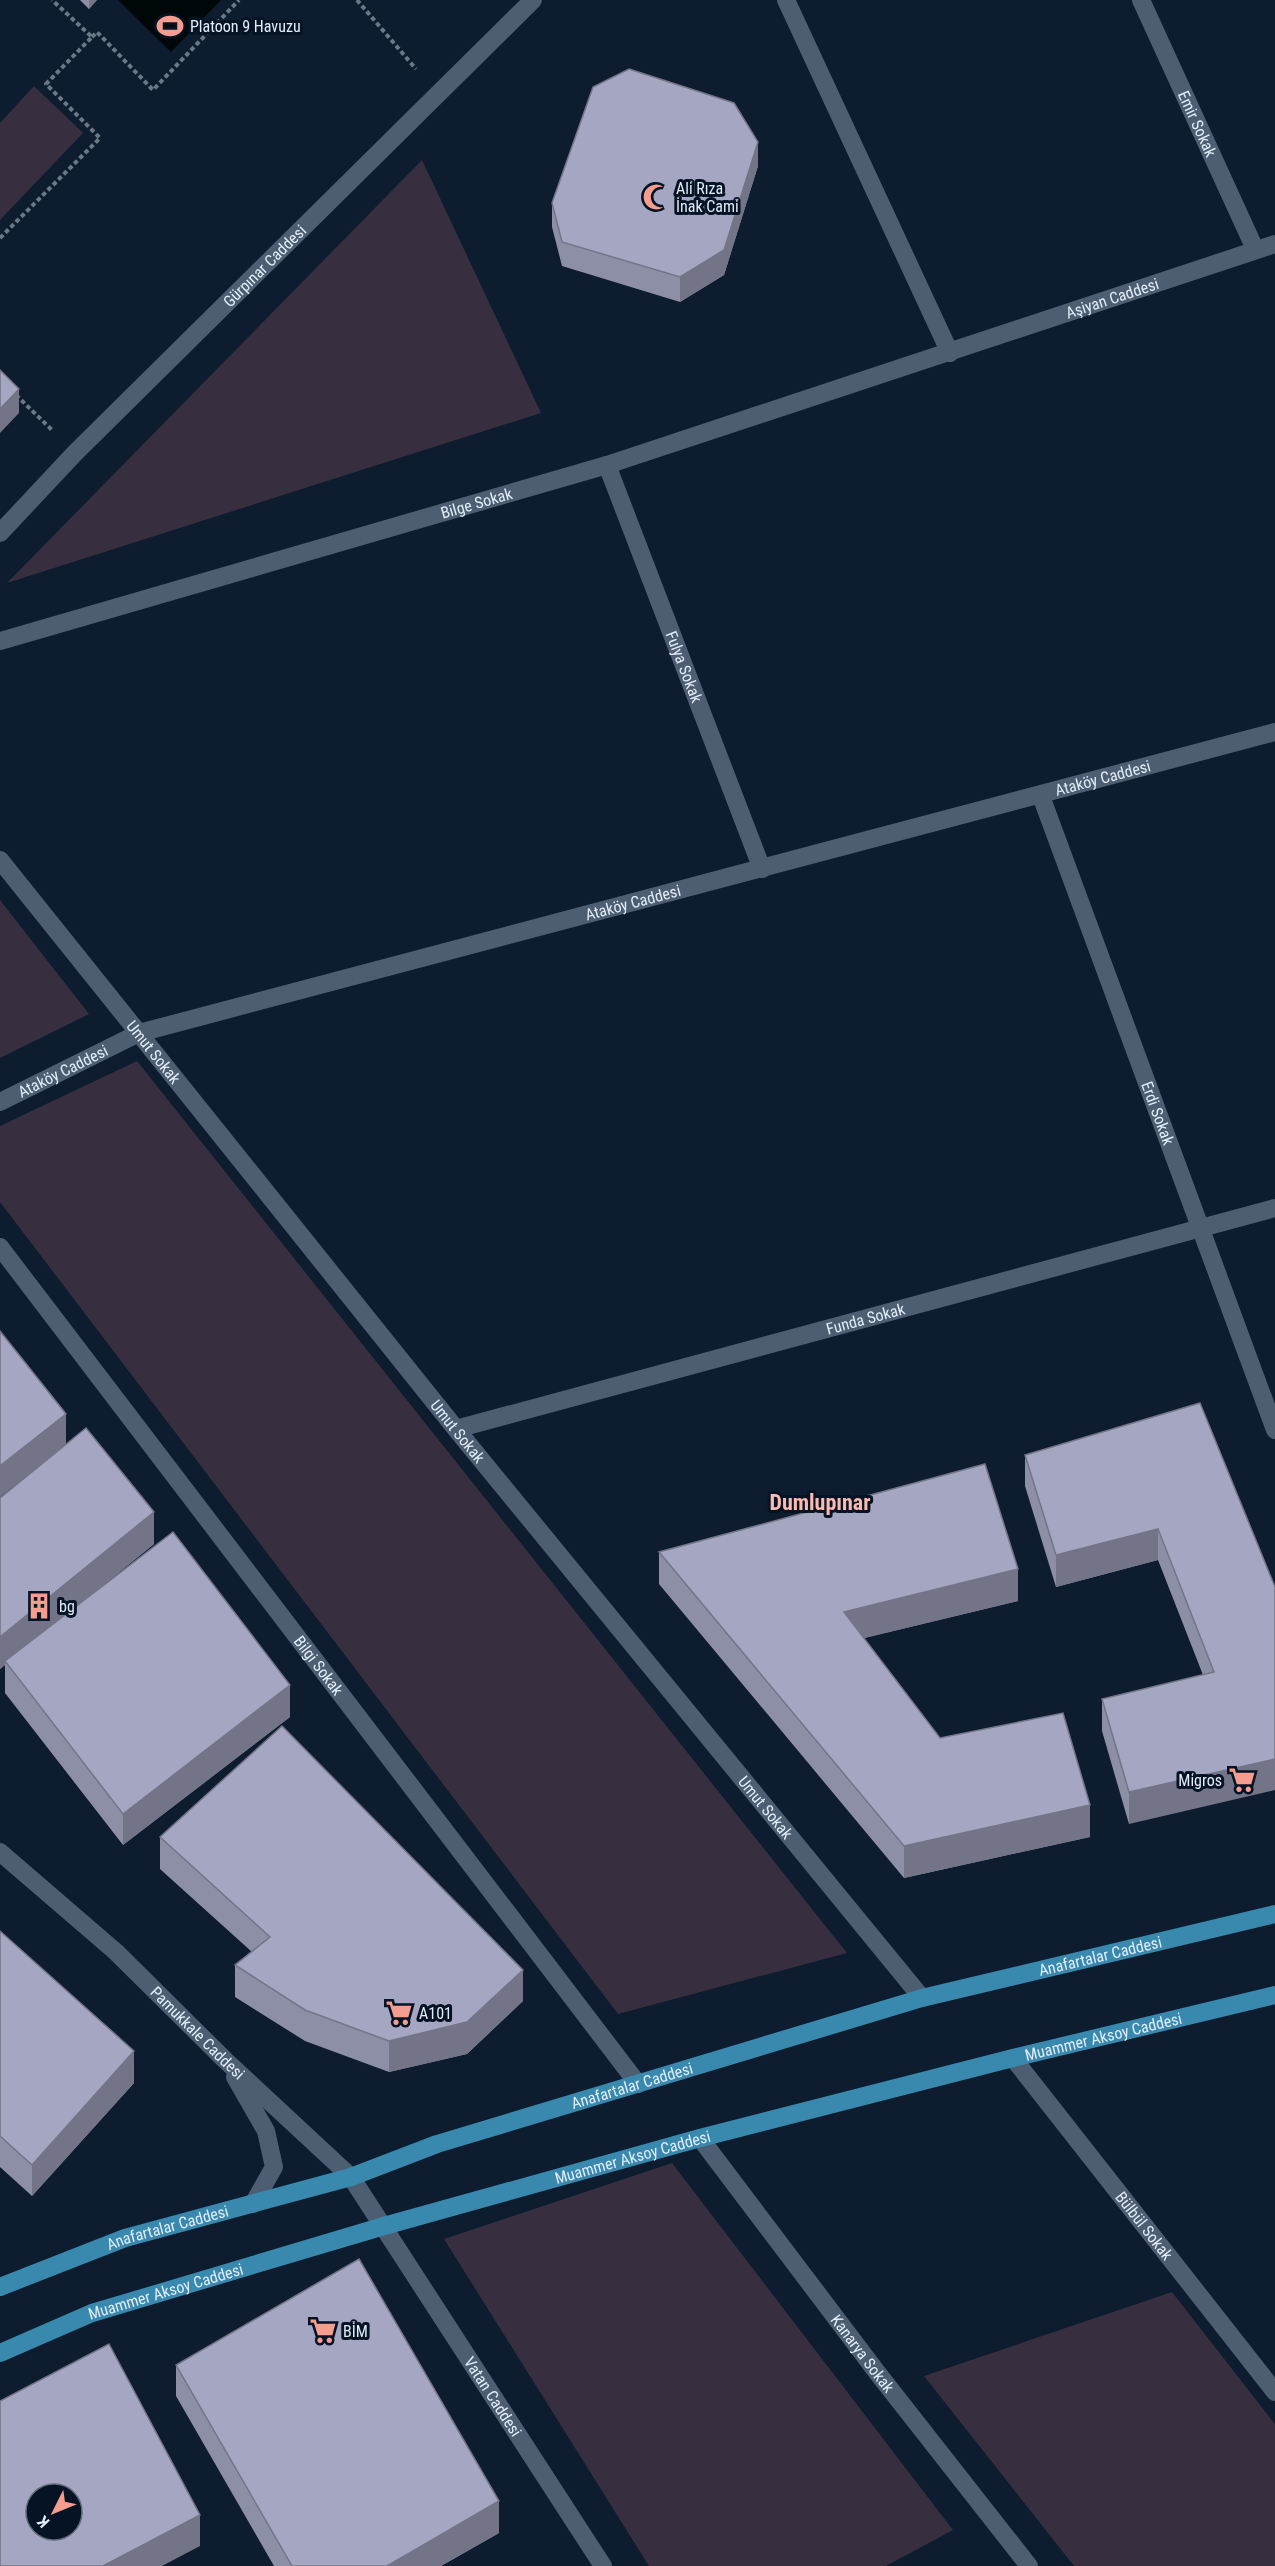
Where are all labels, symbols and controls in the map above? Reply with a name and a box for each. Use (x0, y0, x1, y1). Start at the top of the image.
sports icon: Platoon 9 Havuzu (155, 11, 185, 41)
place label: Platoon 9 Havuzu (190, 17, 301, 36)
street label: Emir Sokak (1174, 88, 1221, 161)
place label: Ali Rıza İnak Cami (676, 179, 739, 216)
mosque icon: Ali Rıza İnak Cami (641, 182, 671, 212)
street label: Gürpınar Caddesi (219, 221, 310, 311)
street label: Aşiyan Caddesi (1063, 274, 1161, 323)
street label: Bilge Sokak (439, 484, 515, 523)
street label: Fulya Sokak (662, 628, 707, 706)
street label: Ataköy Caddesi (1053, 756, 1153, 800)
street label: Ataköy Caddesi (583, 881, 683, 924)
street label: Umut Sokak (122, 1017, 185, 1088)
street label: Ataköy Caddesi (15, 1041, 111, 1102)
street label: Erdi Sokak (1137, 1079, 1178, 1148)
street label: Funda Sokak (824, 1299, 908, 1339)
street label: Umut Sokak (426, 1396, 489, 1467)
district label: Dumlupınar (769, 1490, 871, 1515)
building icon: bg (24, 1591, 54, 1621)
place label: bg (59, 1597, 75, 1616)
street label: Bilgi Sokak (290, 1632, 348, 1700)
supermarket icon: Migros (1227, 1765, 1257, 1795)
place label: Migros (1178, 1771, 1222, 1790)
street label: Umut Sokak (734, 1772, 797, 1843)
street label: Anafartalar Caddesi (1037, 1932, 1164, 1980)
street label: Pamukkale Caddesi (146, 1983, 248, 2083)
supermarket icon: A101 (384, 1998, 414, 2028)
place label: A101 (419, 2004, 452, 2023)
street label: Muammer Aksoy Caddesi (1023, 2009, 1184, 2065)
street label: Anafartalar Caddesi (569, 2059, 695, 2113)
street label: Muammer Aksoy Caddesi (553, 2127, 713, 2188)
street label: Bülbül Sokak (1111, 2188, 1177, 2264)
street label: Anafartalar Caddesi (104, 2201, 231, 2254)
street label: Muammer Aksoy Caddesi (86, 2260, 245, 2324)
street label: Kanarya Sokak (827, 2311, 899, 2397)
supermarket icon: BİM (308, 2316, 338, 2346)
place label: BİM (343, 2322, 368, 2341)
street label: Vatan Caddesi (460, 2353, 526, 2440)
north arrow (24, 2482, 84, 2542)
text: K (33, 2512, 53, 2532)

